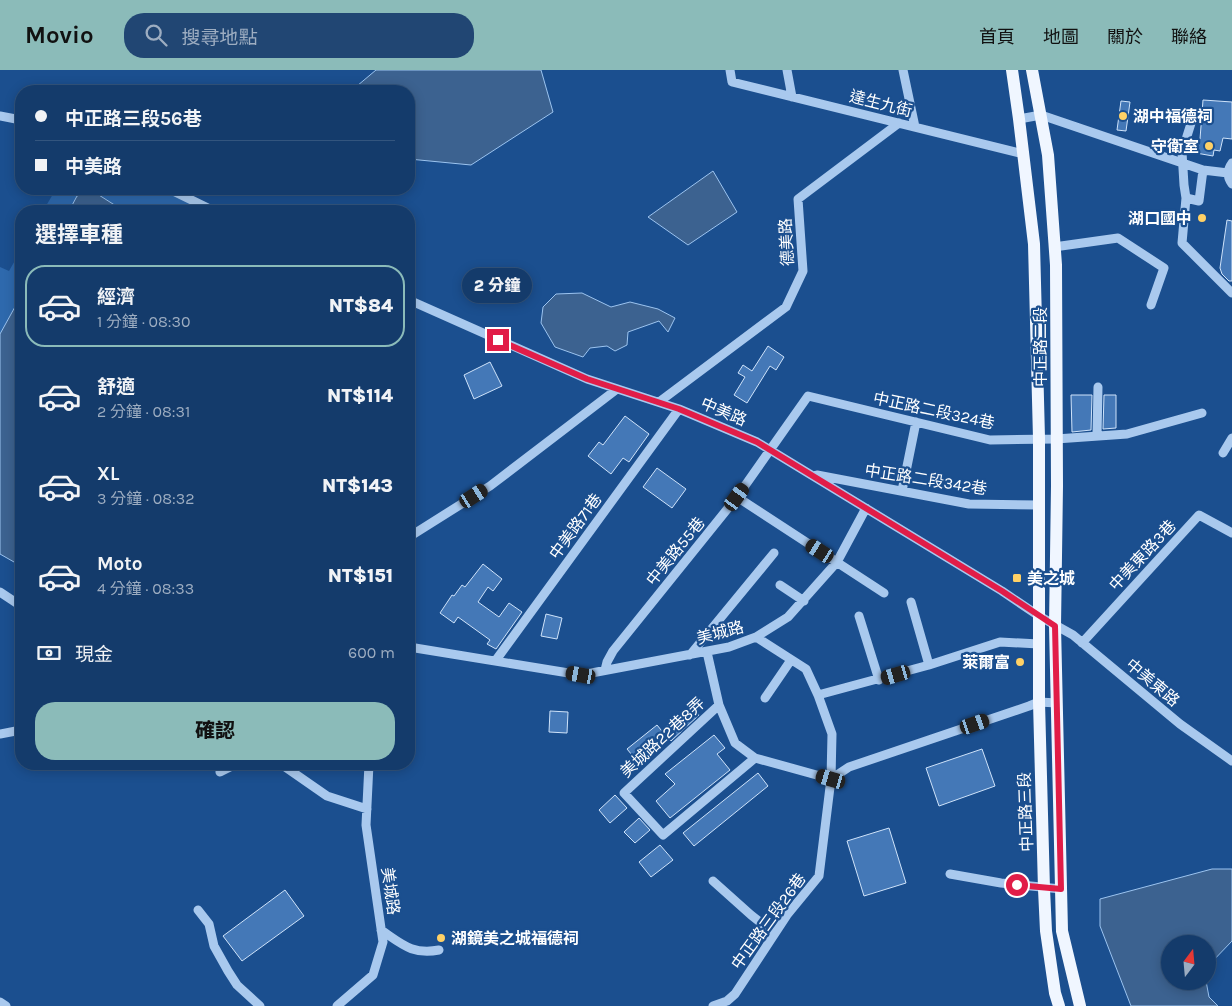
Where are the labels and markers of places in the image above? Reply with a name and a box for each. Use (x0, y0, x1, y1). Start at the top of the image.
place label: 湖中福德祠 (1133, 107, 1213, 126)
marker: 湖中福德祠 (1117, 110, 1129, 122)
place label: 守衛室 (1151, 137, 1199, 156)
marker: 守衛室 (1203, 140, 1215, 152)
place label: 湖口國中 (1128, 209, 1192, 228)
marker: 湖口國中 (1196, 212, 1208, 224)
place label: 美之城 (1027, 569, 1075, 588)
marker: 美之城 (1011, 572, 1023, 584)
place label: 萊爾富 (962, 653, 1010, 672)
marker: 萊爾富 (1014, 656, 1026, 668)
place label: 湖鏡美之城福德祠 (451, 929, 579, 948)
marker: 湖鏡美之城福德祠 (435, 932, 447, 944)

